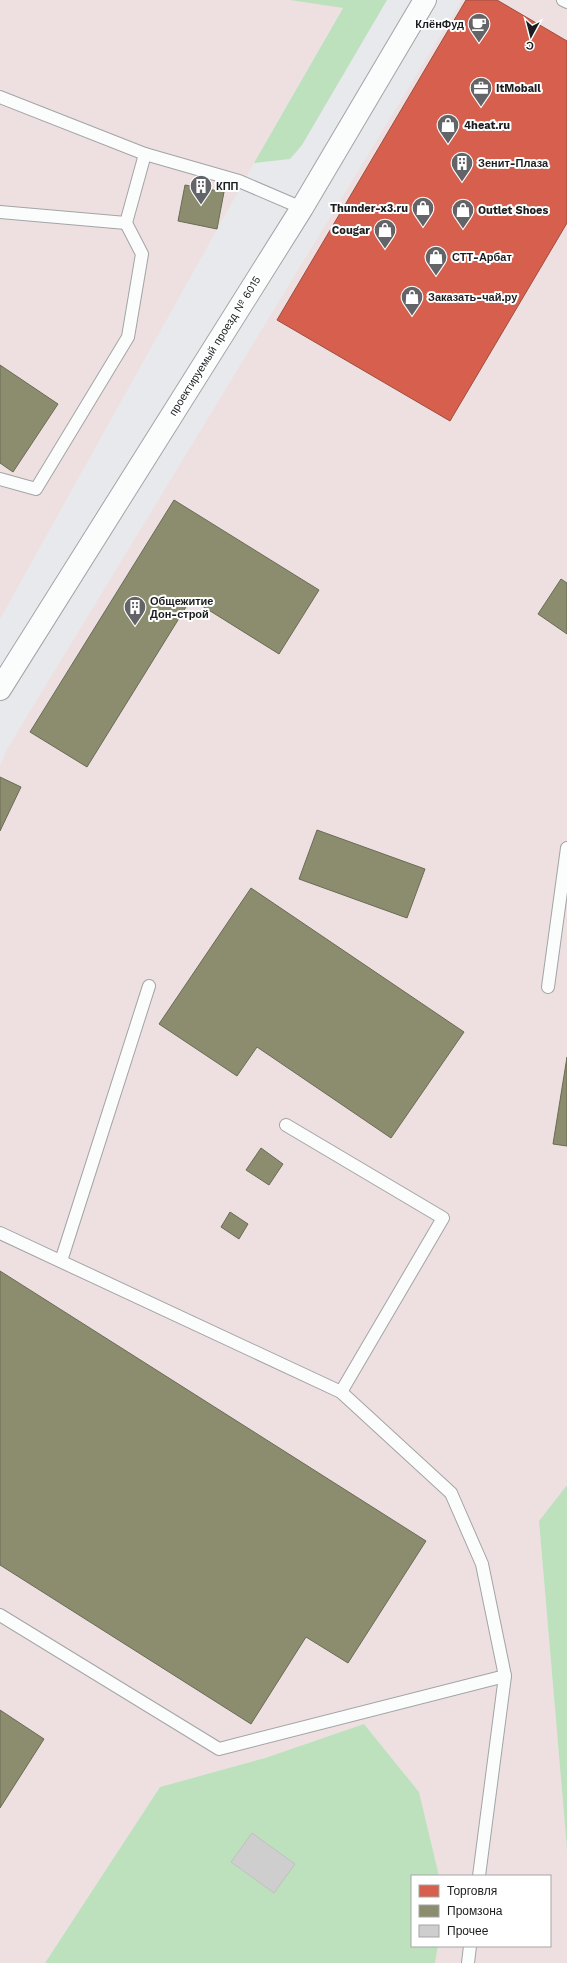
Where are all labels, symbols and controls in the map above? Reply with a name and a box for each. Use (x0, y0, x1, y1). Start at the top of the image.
cafe icon: КлёнФуд (466, 11, 492, 44)
north arrow (511, 16, 551, 56)
place label: КлёнФуд (415, 18, 464, 31)
text: С (525, 38, 535, 52)
office icon: ItMobail (468, 75, 494, 108)
place label: ItMobail (496, 82, 541, 95)
shop icon: 4heat.ru (435, 112, 461, 145)
place label: 4heat.ru (464, 119, 510, 132)
building icon: Зенит-Плаза (449, 150, 475, 183)
place label: Зенит-Плаза (478, 157, 549, 170)
building icon: КПП (188, 173, 214, 206)
place label: КПП (216, 180, 239, 193)
shop icon: Thunder-x3.ru (410, 195, 436, 228)
shop icon: Outlet Shoes (450, 197, 476, 230)
place label: Thunder-x3.ru (330, 202, 408, 215)
place label: Outlet Shoes (478, 204, 548, 217)
shop icon: Cougar (372, 217, 398, 250)
place label: Cougar (332, 224, 370, 237)
shop icon: СТТ-Арбат (423, 244, 449, 277)
place label: СТТ-Арбат (452, 251, 512, 264)
street label: проектируемый проезд № 6015 (166, 274, 264, 418)
shop icon: Заказать-чай.ру (399, 284, 425, 317)
place label: Заказать-чай.ру (428, 291, 518, 304)
building icon: Общежитие Дон-строй (122, 594, 148, 627)
place label: Общежитие Дон-строй (150, 595, 213, 621)
legend (411, 1875, 551, 1947)
text: Торговля (447, 1884, 497, 1898)
text: Промзона (447, 1904, 503, 1918)
text: Прочее (447, 1924, 489, 1938)

